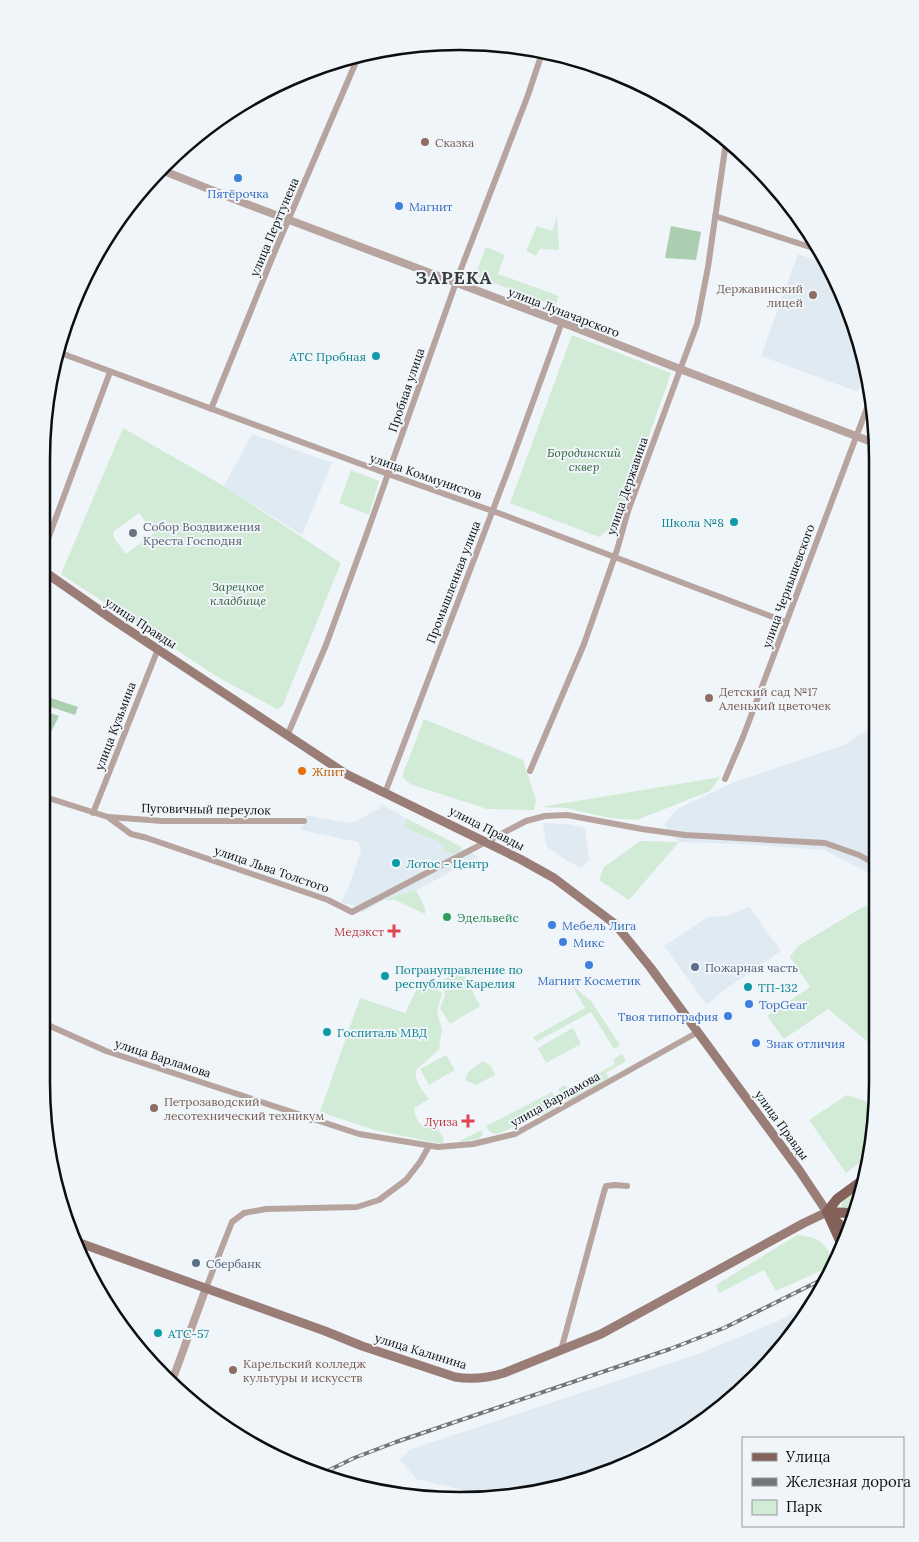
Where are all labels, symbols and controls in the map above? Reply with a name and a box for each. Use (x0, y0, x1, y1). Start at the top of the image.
place label: Сказка (435, 135, 474, 150)
marker: Сказка (419, 136, 431, 148)
marker: Пятёрочка (232, 172, 244, 184)
street label: улица Перттунена (246, 175, 302, 279)
place label: Пятёрочка (207, 186, 269, 201)
place label: Магнит (409, 199, 452, 214)
marker: Магнит (393, 200, 405, 212)
district label: ЗАРЕКА (415, 266, 493, 289)
place label: Державинский лицей (716, 281, 803, 310)
street label: улица Луначарского (506, 284, 622, 340)
marker: Державинский лицей (807, 289, 819, 301)
street label: Пробная улица (385, 346, 427, 434)
place label: АТС Пробная (289, 349, 366, 364)
marker: АТС Пробная (370, 350, 382, 362)
street label: улица Державина (603, 435, 651, 537)
park label: Бородинский сквер (547, 445, 622, 474)
street label: улица Коммунистов (368, 450, 484, 502)
place label: Школа №8 (662, 515, 724, 530)
marker: Школа №8 (728, 516, 740, 528)
place label: Собор Воздвижения Креста Господня (143, 519, 260, 548)
street label: Промышленная улица (423, 519, 483, 645)
street label: улица Чернышевского (759, 522, 817, 650)
marker: Собор Воздвижения Креста Господня (127, 527, 139, 539)
park label: Зарецкое кладбище (210, 579, 266, 608)
street label: улица Правды (102, 594, 180, 652)
street label: улица Кузьмина (91, 680, 139, 772)
place label: Детский сад №17 Аленький цветочек (718, 684, 832, 713)
marker: Детский сад №17 Аленький цветочек (703, 692, 715, 704)
place label: Жпит (312, 764, 344, 779)
marker: Жпит (296, 765, 308, 777)
street label: Пуговичный переулок (141, 800, 271, 818)
street label: улица Правды (447, 803, 527, 853)
street label: улица Льва Толстого (213, 842, 331, 896)
place label: Лотос - Центр (406, 856, 489, 871)
marker: Лотос - Центр (390, 857, 402, 869)
place label: Эдельвейс (457, 910, 519, 925)
marker: Эдельвейс (441, 911, 453, 923)
place label: Мебель Лига (562, 918, 636, 933)
marker: Мебель Лига (546, 919, 558, 931)
place label: Медэкст (334, 924, 384, 939)
marker: Медэкст (388, 925, 400, 937)
place label: Микс (573, 935, 604, 950)
marker: Микс (557, 936, 569, 948)
marker: Магнит Косметик (583, 959, 595, 971)
place label: Пожарная часть (705, 960, 798, 975)
marker: Пожарная часть (689, 961, 701, 973)
place label: Погрануправление по республике Карелия (395, 962, 523, 991)
marker: Погрануправление по республике Карелия (379, 970, 391, 982)
place label: Магнит Косметик (537, 973, 641, 988)
place label: ТП-132 (758, 980, 798, 995)
marker: ТП-132 (742, 981, 754, 993)
place label: TopGear (759, 997, 808, 1012)
marker: TopGear (743, 998, 755, 1010)
place label: Твоя типография (618, 1009, 718, 1024)
marker: Твоя типография (722, 1010, 734, 1022)
place label: Госпиталь МВД (337, 1025, 427, 1040)
marker: Госпиталь МВД (321, 1026, 333, 1038)
street label: улица Варламова (113, 1035, 213, 1081)
place label: Знак отличия (766, 1036, 845, 1051)
marker: Знак отличия (750, 1037, 762, 1049)
street label: улица Варламова (508, 1068, 602, 1130)
street label: улица Правды (752, 1087, 812, 1163)
place label: Петрозаводский лесотехнический техникум (164, 1094, 324, 1123)
marker: Петрозаводский лесотехнический техникум (148, 1102, 160, 1114)
place label: Луиза (424, 1114, 458, 1129)
marker: Луиза (462, 1115, 474, 1127)
place label: Сбербанк (206, 1256, 262, 1271)
marker: Сбербанк (190, 1257, 202, 1269)
place label: АТС-57 (167, 1326, 209, 1341)
marker: АТС-57 (152, 1327, 164, 1339)
street label: улица Калинина (373, 1330, 469, 1372)
place label: Карельский колледж культуры и искусств (243, 1356, 366, 1385)
marker: Карельский колледж культуры и искусств (227, 1364, 239, 1376)
legend (742, 1437, 904, 1527)
text: Улица (785, 1447, 831, 1466)
text: Железная дорога (786, 1472, 911, 1491)
text: Парк (786, 1497, 822, 1516)

